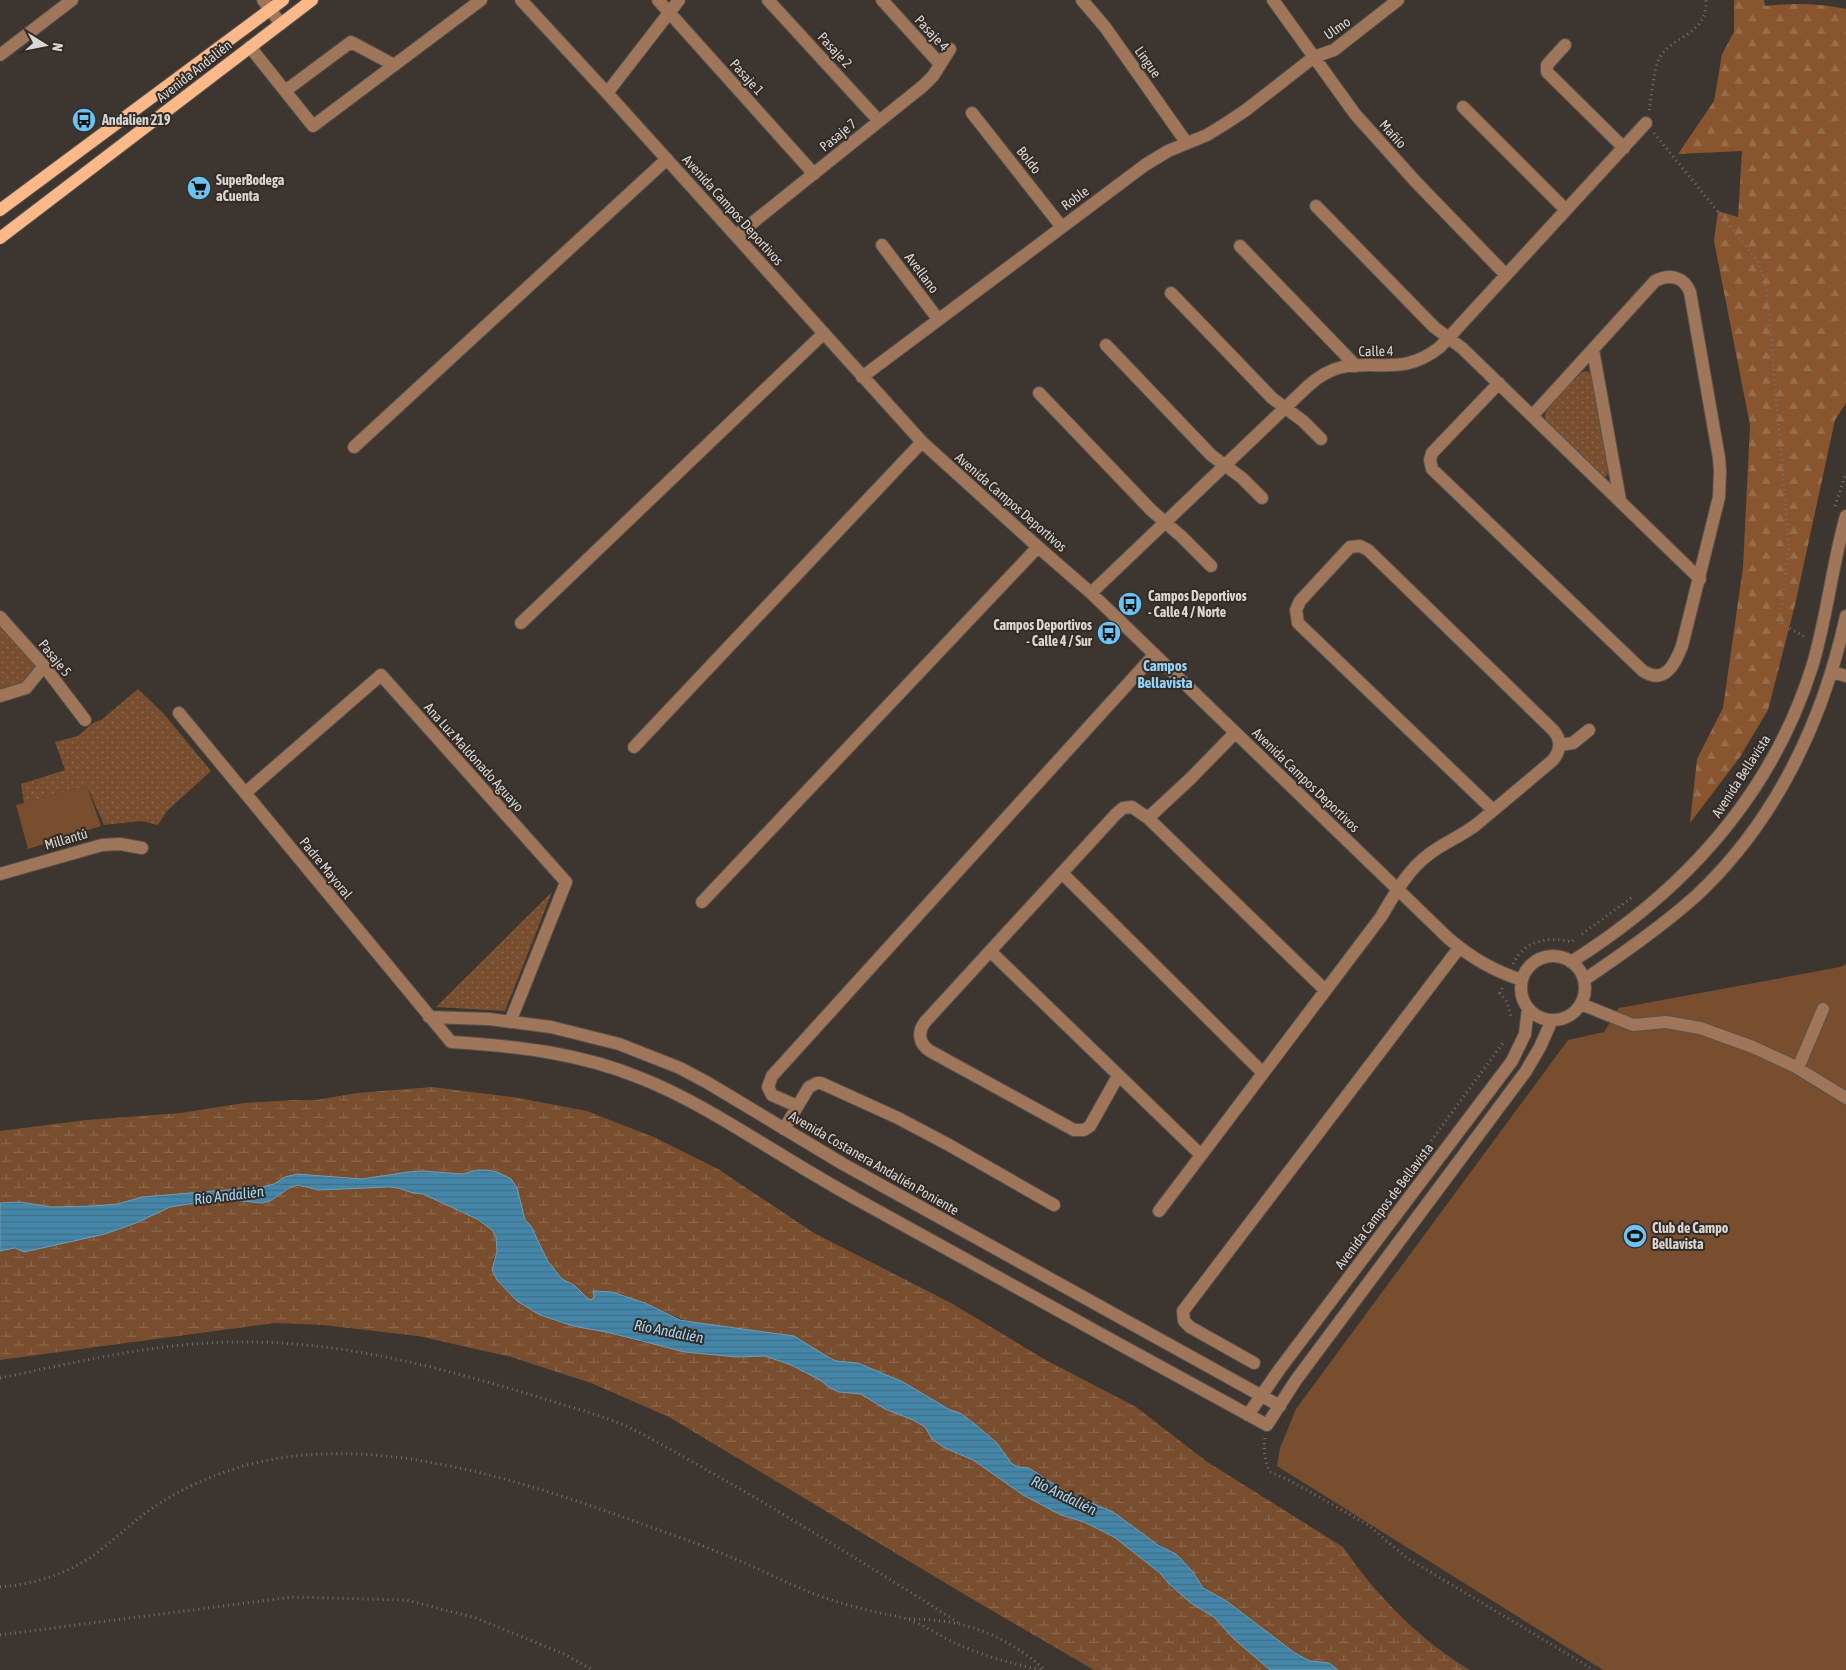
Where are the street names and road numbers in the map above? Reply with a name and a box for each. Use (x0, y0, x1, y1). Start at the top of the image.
street label: Pasaje 4 (912, 12, 953, 54)
street label: Ulmo (1321, 13, 1353, 43)
street label: Pasaje 2 (815, 29, 855, 71)
street label: Avenida Andalién (153, 37, 235, 105)
street label: Lingue (1132, 43, 1164, 81)
street label: Pasaje 1 (727, 56, 767, 98)
street label: Pasaje 7 (816, 115, 860, 155)
street label: Mañío (1376, 117, 1410, 151)
street label: Boldo (1013, 143, 1045, 177)
street label: Avenida Campos Deportivos (679, 152, 787, 268)
street label: Roble (1058, 183, 1092, 213)
street label: Avellano (902, 250, 942, 296)
street label: Calle 4 (1358, 343, 1394, 359)
street label: Avenida Campos Deportivos (952, 449, 1070, 555)
street label: Pasaje 5 (35, 636, 75, 680)
street label: Ana Luz Maldonado Aguayo (421, 699, 527, 815)
street label: Avenida Campos Deportivos (1249, 725, 1363, 835)
street label: Avenida Bellavista (1708, 732, 1774, 820)
street label: Millantú (43, 825, 89, 853)
street label: Padre Mayoral (296, 834, 356, 902)
street label: Avenida Costanera Andalién Poniente (786, 1108, 962, 1218)
street label: Avenida Campos de Bellavista (1332, 1140, 1436, 1272)

